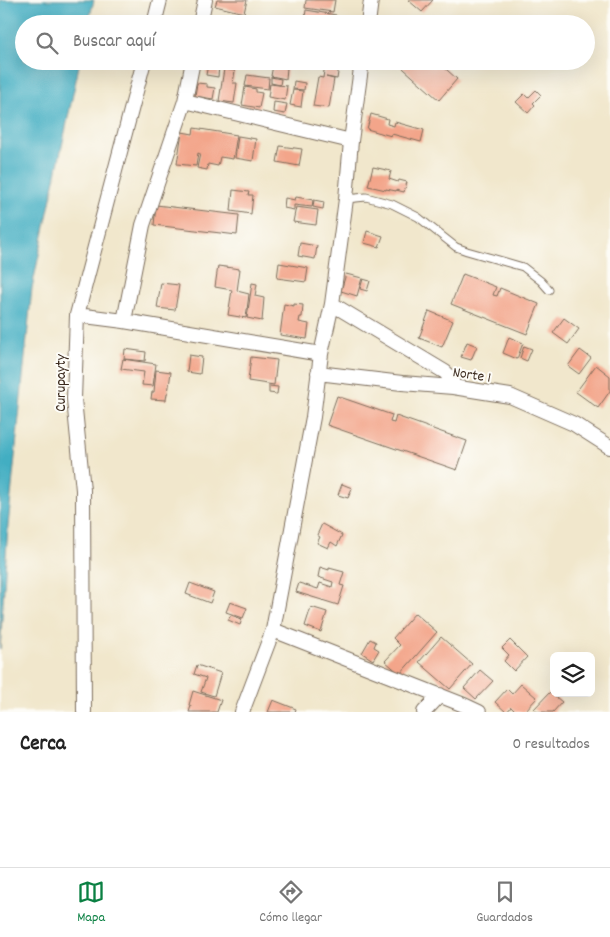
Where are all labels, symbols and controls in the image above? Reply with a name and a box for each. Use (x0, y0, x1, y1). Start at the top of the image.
search box (15, 15, 595, 70)
icon: search (33, 29, 61, 57)
text: Buscar aquí (73, 29, 155, 56)
street label: Curupayty (51, 353, 73, 412)
street label: Norte 1 (451, 362, 492, 390)
map controls (550, 652, 595, 697)
button: layers (550, 652, 595, 697)
text: Cerca (20, 730, 66, 760)
text: 0 resultados (512, 733, 590, 756)
tab: Mapa (77, 878, 105, 928)
tab: Cómo llegar (259, 878, 322, 928)
tab: Guardados (476, 878, 533, 928)

